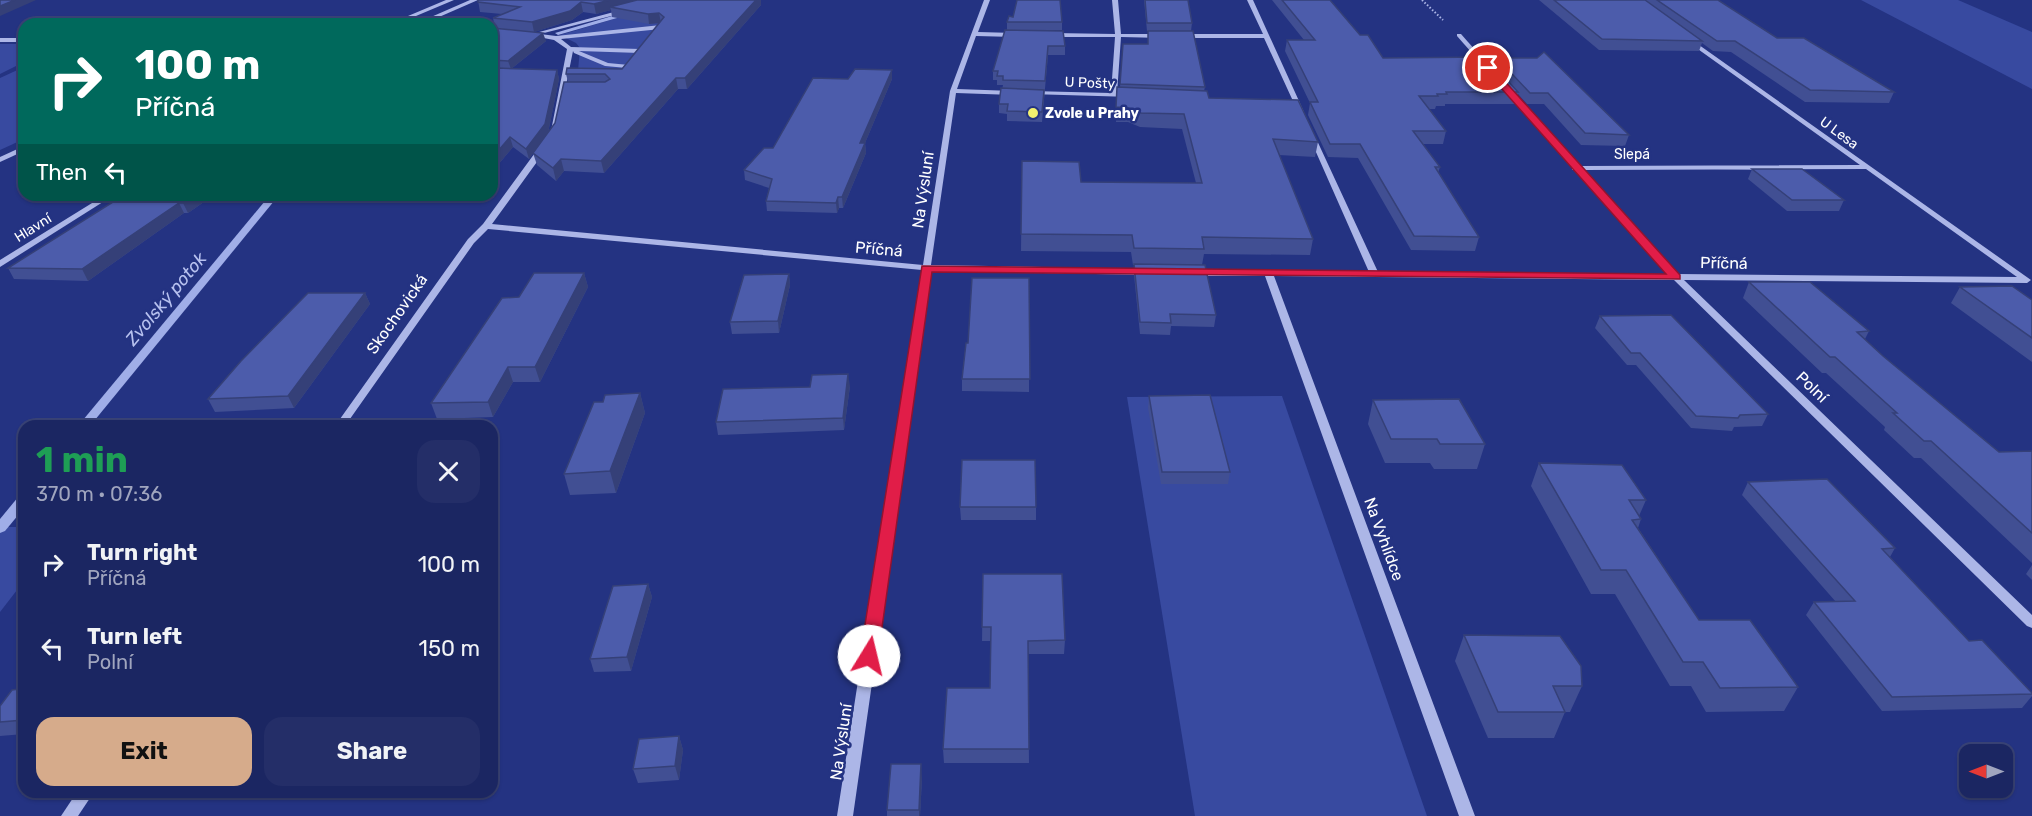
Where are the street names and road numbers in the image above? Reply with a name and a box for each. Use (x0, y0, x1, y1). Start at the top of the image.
street label: U Pošty (1064, 74, 1116, 92)
street label: U Lesa (1816, 113, 1862, 153)
street label: Slepá (1614, 146, 1650, 163)
street label: Na Výsluní (908, 149, 938, 230)
street label: Hlavní (11, 210, 55, 246)
street label: Příčná (854, 237, 904, 261)
street label: Příčná (1700, 253, 1748, 273)
street label: Skochovická (363, 270, 431, 358)
street label: Polní (1792, 367, 1833, 407)
street label: Na Vyhlídce (1360, 495, 1408, 583)
street label: Na Výsluní (826, 701, 856, 782)

